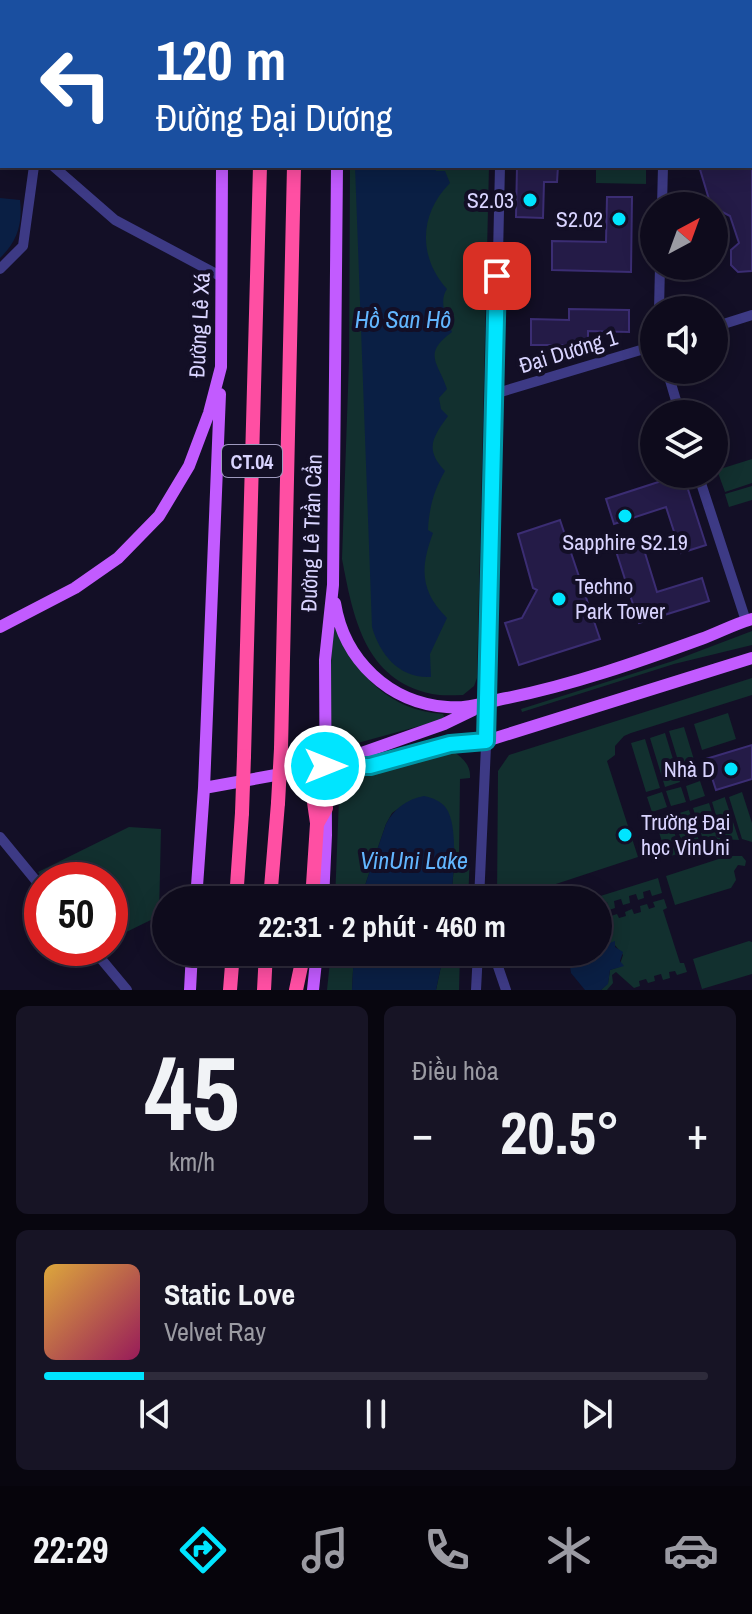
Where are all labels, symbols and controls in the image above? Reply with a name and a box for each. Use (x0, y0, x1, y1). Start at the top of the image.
text: 120 m (156, 22, 286, 97)
icon: left (24, 32, 128, 136)
text: Đường Đại Dương (156, 94, 392, 142)
place label: S2.03 (467, 185, 514, 215)
marker: S2.03 (521, 191, 539, 209)
north arrow (640, 192, 728, 280)
map controls (640, 192, 728, 488)
place label: S2.02 (556, 204, 603, 234)
marker: S2.02 (610, 210, 628, 228)
pin (463, 242, 531, 310)
icon: arrive (475, 254, 519, 298)
street label: Đường Lê Xá (181, 272, 217, 378)
button: sound (640, 296, 728, 384)
water label: Hồ San Hô (355, 303, 451, 335)
street label: Đại Dương 1 (515, 322, 621, 380)
button: layers (640, 400, 728, 488)
road number: CT.04 (222, 445, 282, 477)
street label: Đường Lê Trần Cẩn (293, 454, 329, 612)
marker: Sapphire S2.19 (616, 507, 634, 525)
place label: Sapphire S2.19 (562, 527, 688, 557)
place label: Techno Park Tower (575, 571, 665, 626)
marker: Techno Park Tower (550, 590, 568, 608)
position arrow (283, 724, 367, 808)
place label: Nhà D (664, 754, 715, 784)
marker: Nhà D (722, 760, 740, 778)
place label: Trường Đại học VinUni (641, 807, 731, 862)
marker: Trường Đại học VinUni (616, 826, 634, 844)
water label: VinUni Lake (360, 844, 468, 876)
speed limit sign: 50 (24, 862, 128, 966)
text: 22:31 · 2 phút · 460 m (258, 906, 506, 946)
text: 45 (145, 1022, 239, 1162)
text: Điều hòa (412, 1053, 499, 1088)
text: 20.5° (500, 1092, 620, 1173)
text: − (412, 1103, 433, 1163)
text: + (687, 1103, 708, 1163)
text: km/h (169, 1144, 215, 1179)
text: Static Love (164, 1274, 295, 1314)
text: Velvet Ray (164, 1314, 266, 1349)
icon: previous (133, 1392, 177, 1436)
icon: pause (354, 1392, 398, 1436)
icon: next (575, 1392, 619, 1436)
icon: directions (175, 1522, 231, 1578)
icon: music (297, 1522, 353, 1578)
icon: phone (419, 1522, 475, 1578)
icon: climate (541, 1522, 597, 1578)
icon: car (663, 1522, 719, 1578)
text: 22:29 (33, 1526, 109, 1574)

